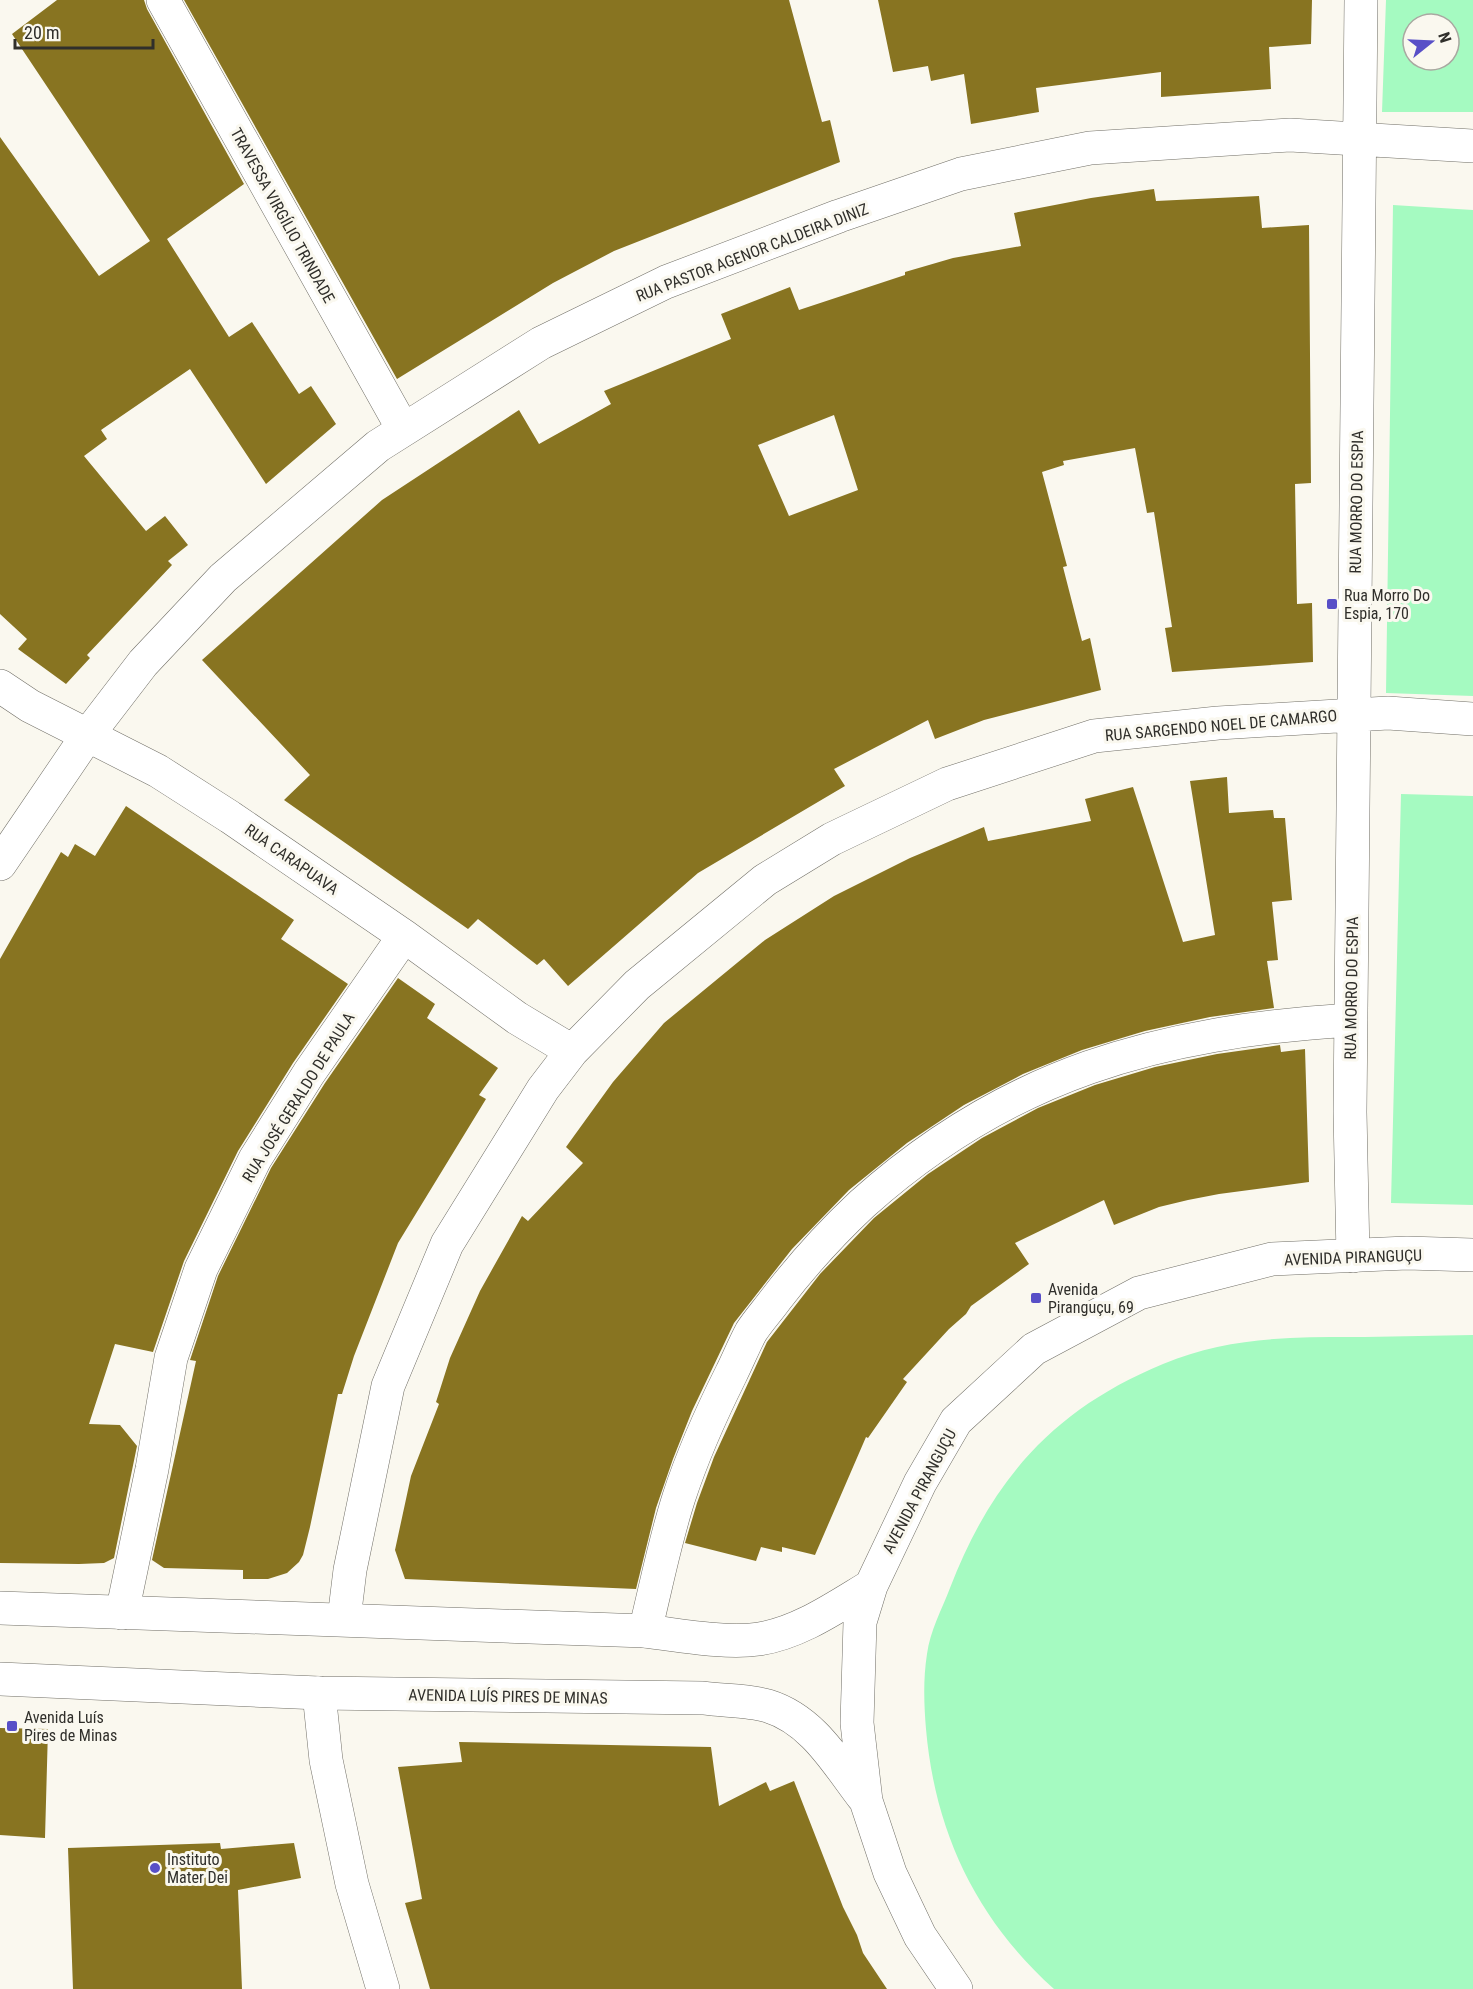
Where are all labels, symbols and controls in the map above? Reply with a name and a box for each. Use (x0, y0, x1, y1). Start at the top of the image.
scale bar (15, 12, 153, 50)
north arrow (1401, 12, 1461, 72)
text: 20 m (24, 22, 59, 43)
text: N (1434, 30, 1455, 45)
street label: TRAVESSA VIRGÍLIO TRINDADE (226, 124, 339, 306)
street label: RUA PASTOR AGENOR CALDEIRA DINIZ (633, 199, 871, 306)
street label: RUA MORRO DO ESPIA (1346, 430, 1367, 574)
place label: Rua Morro Do Espia, 170 (1344, 586, 1430, 623)
marker: Rua Morro Do Espia, 170 (1325, 597, 1339, 611)
street label: RUA SARGENDO NOEL DE CAMARGO (1104, 706, 1338, 745)
street label: RUA CARAPUAVA (241, 820, 342, 899)
street label: RUA MORRO DO ESPIA (1341, 916, 1362, 1060)
street label: RUA JOSÉ GERALDO DE PAULA (238, 1009, 358, 1186)
street label: AVENIDA PIRANGUÇU (1284, 1246, 1422, 1269)
place label: Avenida Piranguçu, 69 (1048, 1280, 1134, 1317)
marker: Avenida Piranguçu, 69 (1029, 1291, 1043, 1305)
street label: AVENIDA PIRANGUÇU (879, 1426, 960, 1557)
street label: AVENIDA LUÍS PIRES DE MINAS (408, 1685, 608, 1708)
place label: Avenida Luís Pires de Minas (24, 1708, 117, 1745)
marker: Avenida Luís Pires de Minas (5, 1719, 19, 1733)
place label: Instituto Mater Dei (167, 1850, 228, 1887)
marker: Instituto Mater Dei (148, 1861, 162, 1875)

